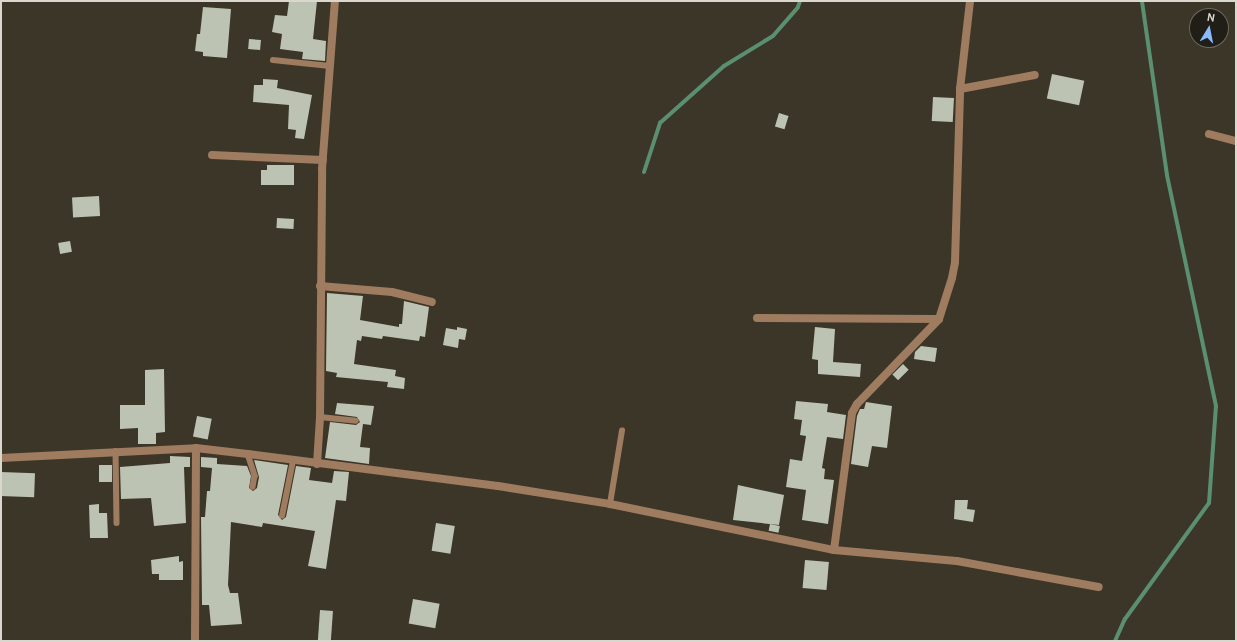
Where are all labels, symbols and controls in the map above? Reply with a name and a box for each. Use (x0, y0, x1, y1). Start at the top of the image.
north arrow (1189, 8, 1229, 48)
text: N (1206, 10, 1216, 25)

